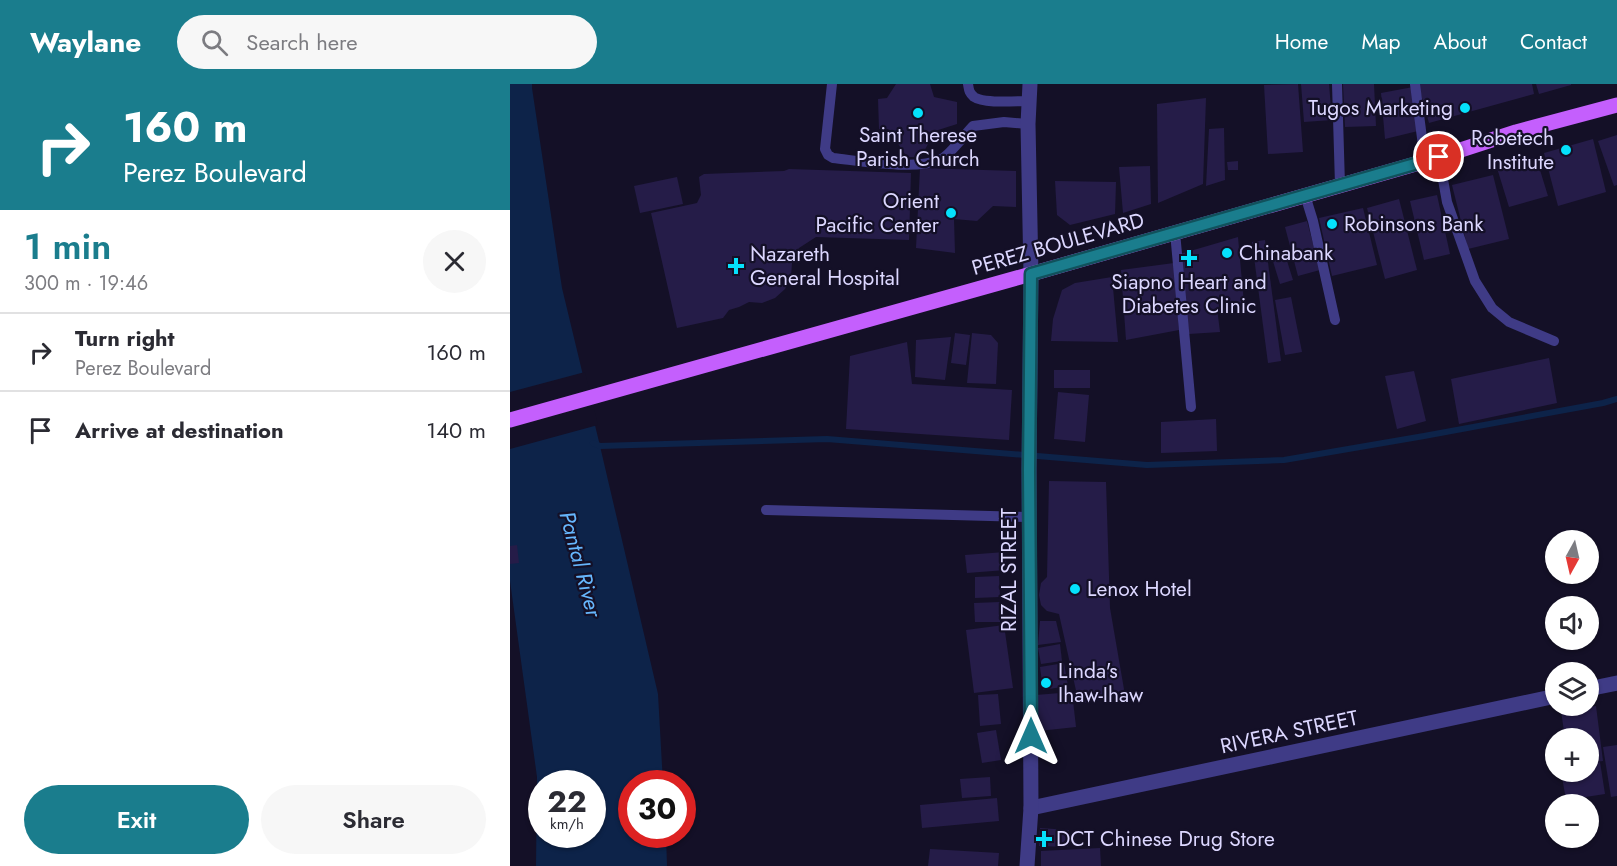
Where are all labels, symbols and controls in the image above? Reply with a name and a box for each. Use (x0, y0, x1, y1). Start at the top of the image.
search box (177, 15, 597, 69)
text: Waylane (30, 22, 141, 63)
icon: search (198, 26, 231, 59)
text: Search here (246, 26, 358, 58)
text: Home (1275, 27, 1328, 57)
text: Map (1361, 27, 1401, 57)
text: About (1434, 27, 1487, 57)
text: Contact (1520, 27, 1587, 57)
place label: Tugos Marketing (1308, 93, 1453, 123)
text: 160 m (123, 97, 247, 158)
marker: Tugos Marketing (1458, 101, 1472, 115)
marker: Saint Therese Parish Church (911, 106, 925, 120)
icon: right (24, 108, 102, 186)
place label: Saint Therese Parish Church (856, 120, 980, 174)
place label: Robetech Institute (1471, 123, 1554, 177)
pin (1413, 131, 1464, 182)
icon: arrive (1422, 140, 1455, 173)
marker: Robetech Institute (1559, 143, 1573, 157)
text: Perez Boulevard (123, 153, 307, 192)
place label: Orient Pacific Center (815, 186, 940, 240)
street label: PEREZ BOULEVARD (968, 205, 1148, 283)
marker: Orient Pacific Center (944, 206, 958, 220)
place label: Robinsons Bank (1344, 209, 1484, 239)
marker: Robinsons Bank (1325, 217, 1339, 231)
text: 1 min (24, 220, 111, 272)
button: close (423, 230, 486, 293)
place label: Chinabank (1239, 238, 1334, 268)
place label: Nazareth General Hospital (750, 239, 900, 293)
marker: Chinabank (1220, 246, 1234, 260)
marker: Siapno Heart and Diabetes Clinic (1180, 249, 1198, 267)
marker: Nazareth General Hospital (727, 257, 745, 275)
place label: Siapno Heart and Diabetes Clinic (1111, 267, 1267, 321)
text: 300 m · 19:46 (24, 269, 148, 298)
text: Turn right (75, 322, 175, 354)
icon: right (24, 336, 57, 369)
text: 160 m (426, 336, 486, 368)
text: Perez Boulevard (75, 354, 211, 383)
icon: arrive (24, 414, 57, 447)
text: Arrive at destination (75, 414, 284, 446)
text: 140 m (426, 414, 486, 446)
water label: Pantal River (552, 508, 611, 622)
street label: RIZAL STREET (994, 508, 1024, 632)
north arrow (1545, 530, 1599, 584)
map controls (1545, 530, 1599, 848)
place label: Lenox Hotel (1087, 574, 1192, 604)
marker: Lenox Hotel (1068, 582, 1082, 596)
button: sound (1545, 596, 1599, 650)
place label: Linda's Ihaw-Ihaw (1058, 656, 1144, 710)
button: layers (1545, 662, 1599, 716)
marker: Linda's Ihaw-Ihaw (1039, 676, 1053, 690)
street label: RIVERA STREET (1217, 703, 1361, 761)
position arrow (999, 704, 1063, 768)
button: + (1545, 728, 1599, 782)
speed limit sign: 30 (618, 770, 696, 848)
text: 22 (547, 780, 587, 823)
button: Exit (24, 785, 249, 854)
button: Share (261, 785, 486, 854)
button: − (1545, 794, 1599, 848)
text: km/h (550, 813, 584, 835)
place label: DCT Chinese Drug Store (1056, 824, 1275, 854)
marker: DCT Chinese Drug Store (1037, 832, 1051, 846)

